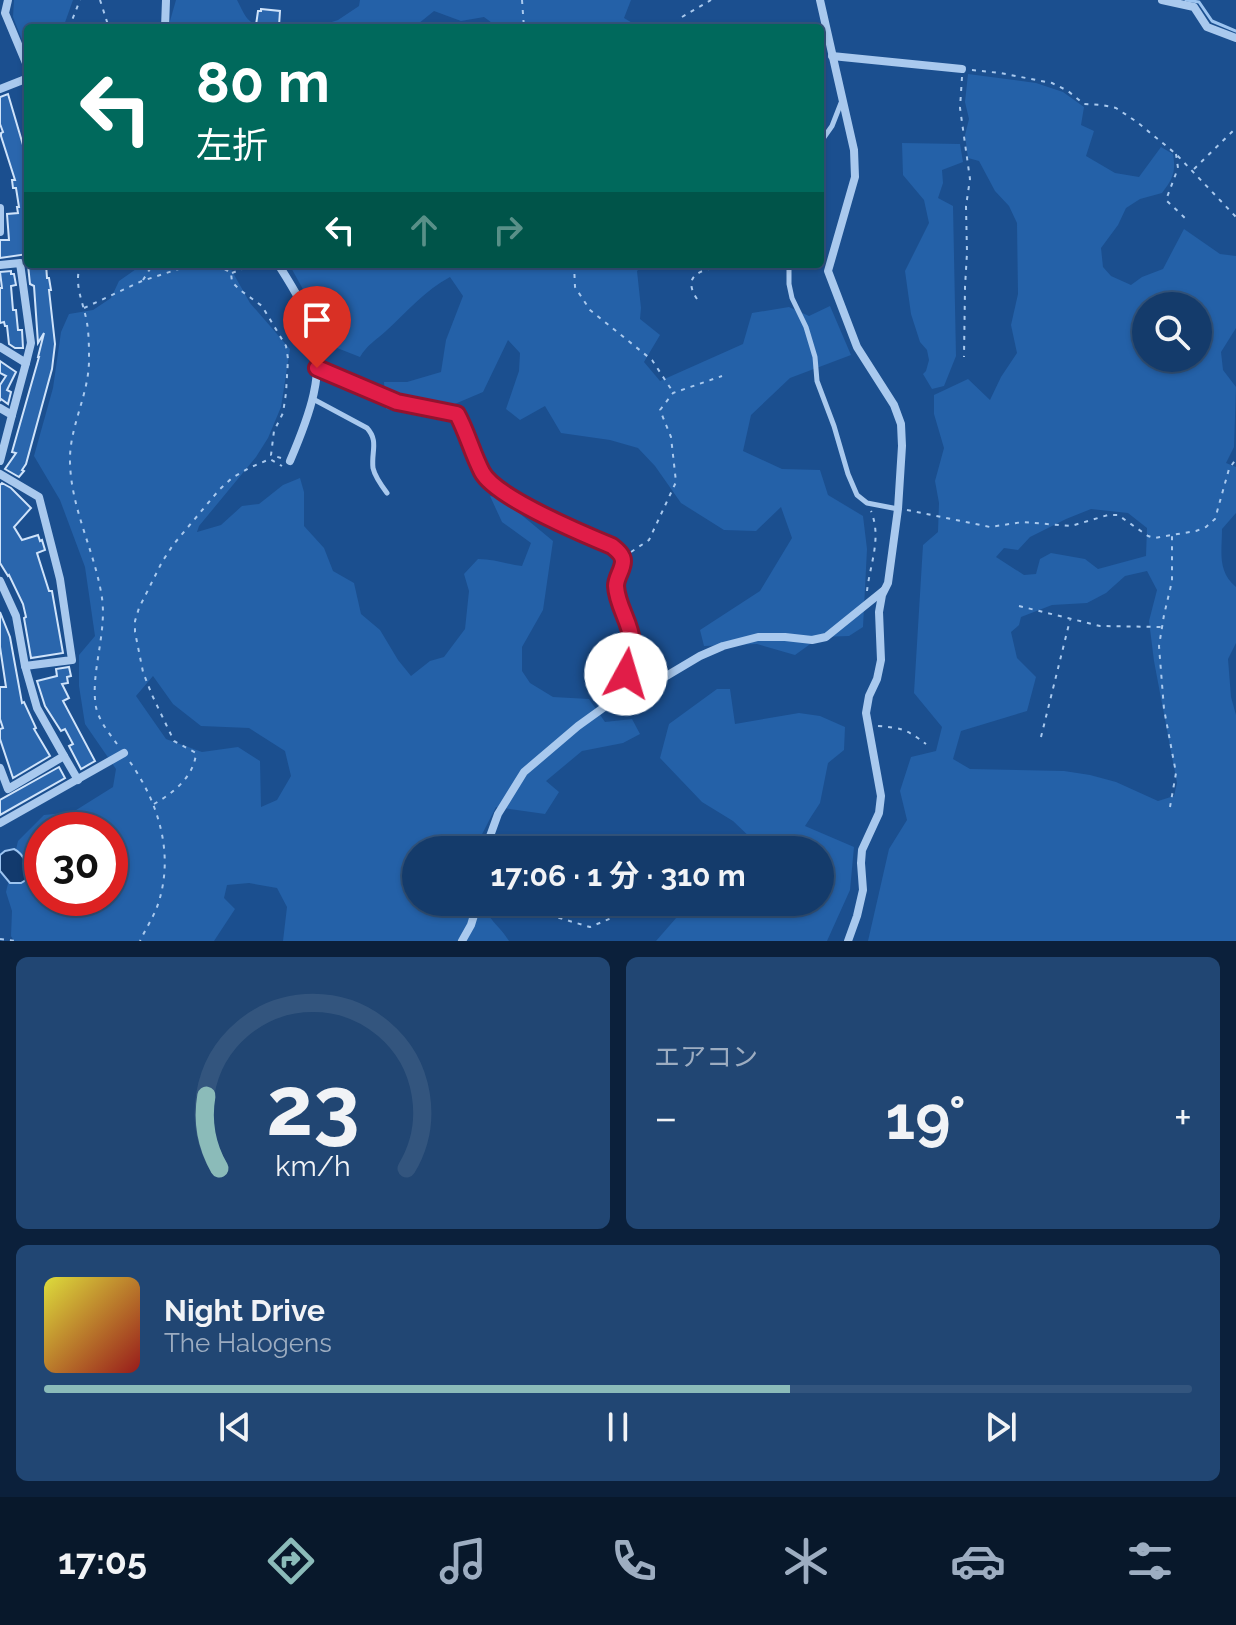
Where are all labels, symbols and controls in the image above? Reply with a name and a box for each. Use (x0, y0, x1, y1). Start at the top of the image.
text: 80 m (196, 49, 330, 115)
icon: left (64, 56, 168, 160)
text: 左折 (196, 124, 268, 166)
icon: left (318, 208, 362, 252)
icon: ahead (402, 208, 446, 252)
icon: right (486, 208, 530, 252)
pin (283, 286, 351, 368)
map controls (1132, 292, 1212, 372)
button: search (1132, 292, 1212, 372)
icon: arrive (295, 298, 339, 342)
position arrow (584, 632, 668, 716)
speed limit sign: 30 (24, 812, 128, 916)
text: 17:06 · 1 分 · 310 m (490, 858, 746, 893)
text: エアコン (654, 1042, 758, 1072)
text: 23 (266, 1057, 360, 1154)
text: 19° (886, 1083, 966, 1153)
text: − (654, 1092, 678, 1143)
text: + (1174, 1092, 1192, 1143)
text: km/h (275, 1149, 351, 1183)
text: Night Drive (164, 1293, 325, 1328)
text: The Halogens (164, 1328, 332, 1358)
icon: previous (213, 1405, 257, 1449)
icon: pause (596, 1405, 640, 1449)
icon: next (979, 1405, 1023, 1449)
icon: directions (263, 1533, 319, 1589)
icon: music (435, 1533, 491, 1589)
icon: phone (606, 1533, 662, 1589)
icon: climate (778, 1533, 834, 1589)
icon: car (950, 1533, 1006, 1589)
icon: filters (1122, 1533, 1178, 1589)
text: 17:05 (58, 1540, 147, 1582)

